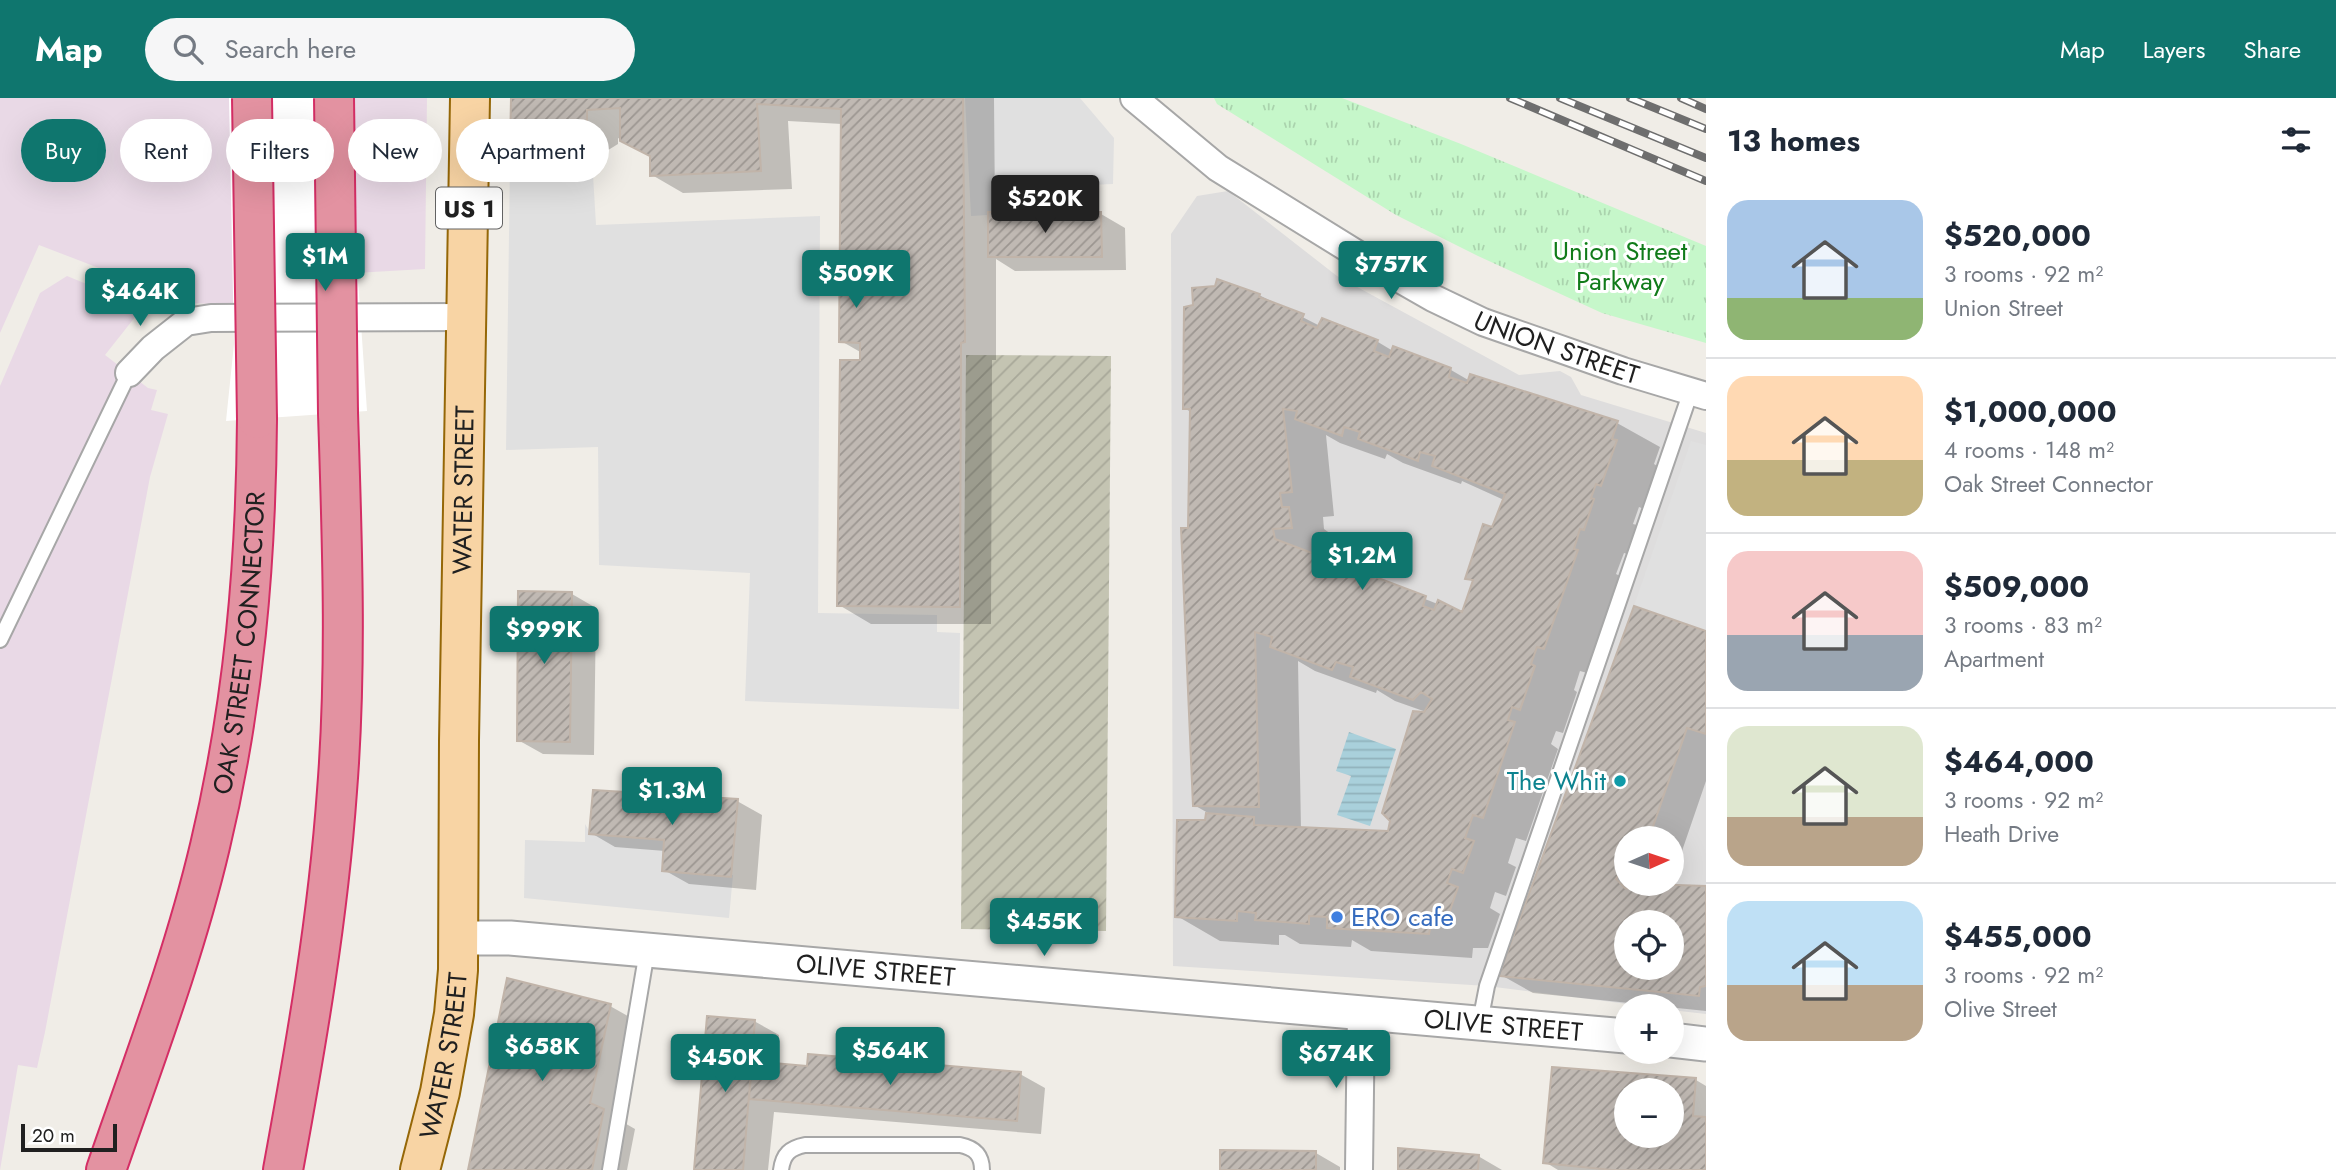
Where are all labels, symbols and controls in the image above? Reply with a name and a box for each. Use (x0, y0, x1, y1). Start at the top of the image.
search box (145, 18, 635, 81)
text: Map (35, 26, 103, 73)
icon: search (169, 30, 207, 68)
text: Search here (225, 30, 356, 68)
text: Map (2060, 32, 2105, 67)
text: Layers (2143, 32, 2205, 67)
text: Share (2243, 32, 2301, 67)
chip: Buy (21, 119, 106, 182)
chip: Rent (120, 119, 212, 182)
chip: Filters (226, 119, 334, 182)
chip: New (348, 119, 442, 182)
chip: Apartment (456, 119, 609, 182)
text: 13 homes (1727, 119, 1860, 162)
icon: filters (2277, 121, 2315, 159)
pin: $520K (996, 176, 1094, 235)
text: $520K (1007, 181, 1083, 215)
road number: US 1 (436, 188, 502, 228)
text: $520,000 (1944, 214, 2091, 257)
icon: home (1783, 228, 1867, 312)
park label: Union Street Parkway (1553, 232, 1688, 300)
pin: $1M (291, 234, 359, 293)
text: $1M (302, 239, 348, 273)
pin: $757K (1342, 242, 1440, 301)
text: $757K (1355, 247, 1427, 281)
pin: $509K (807, 250, 905, 310)
text: $509K (818, 256, 894, 290)
text: 3 rooms · 92 m² (1944, 257, 2103, 291)
pin: $464K (91, 268, 189, 328)
text: $464K (101, 274, 179, 308)
text: Union Street (1944, 291, 2063, 325)
street label: UNION STREET (1467, 301, 1644, 394)
text: $1,000,000 (1944, 390, 2117, 433)
icon: home (1783, 404, 1867, 488)
street label: WATER STREET (443, 405, 484, 575)
text: 4 rooms · 148 m² (1944, 433, 2114, 467)
text: Oak Street Connector (1944, 467, 2153, 501)
street label: OAK STREET CONNECTOR (203, 490, 275, 798)
pin: $1.2M (1313, 532, 1411, 592)
text: $1.2M (1328, 538, 1397, 572)
text: $509,000 (1944, 565, 2089, 608)
icon: home (1783, 579, 1867, 663)
pin: $999K (495, 606, 593, 666)
text: 3 rooms · 83 m² (1944, 608, 2102, 642)
text: $999K (506, 612, 582, 646)
text: Apartment (1944, 642, 2044, 676)
text: $464,000 (1944, 740, 2094, 783)
icon: home (1783, 754, 1867, 838)
place label: The Whit (1507, 762, 1607, 800)
pin: $1.3M (623, 768, 721, 827)
text: $1.3M (638, 773, 706, 807)
marker: The Whit (1612, 773, 1628, 789)
text: 3 rooms · 92 m² (1944, 783, 2103, 817)
text: Heath Drive (1944, 817, 2059, 851)
north arrow (1614, 826, 1684, 896)
map controls (1614, 826, 1684, 1148)
pin: $455K (995, 898, 1093, 958)
place label: ERO cafe (1351, 898, 1454, 936)
text: $455K (1006, 904, 1082, 938)
marker: ERO cafe (1329, 909, 1345, 925)
button: locate (1614, 910, 1684, 980)
text: $455,000 (1944, 915, 2092, 958)
icon: home (1783, 929, 1867, 1013)
street label: OLIVE STREET (794, 944, 957, 996)
text: 3 rooms · 92 m² (1944, 958, 2103, 992)
street label: WATER STREET (410, 971, 477, 1143)
text: Olive Street (1944, 992, 2057, 1026)
button: + (1614, 994, 1684, 1064)
street label: OLIVE STREET (1422, 999, 1584, 1051)
pin: $658K (493, 1024, 591, 1083)
pin: $564K (841, 1028, 939, 1087)
text: $658K (504, 1029, 580, 1063)
pin: $674K (1287, 1030, 1385, 1090)
text: $564K (852, 1033, 928, 1067)
pin: $450K (676, 1034, 774, 1094)
text: $674K (1298, 1036, 1374, 1070)
text: $450K (687, 1040, 763, 1074)
button: − (1614, 1078, 1684, 1148)
scale bar (21, 1121, 117, 1153)
text: 20 m (32, 1122, 75, 1149)

